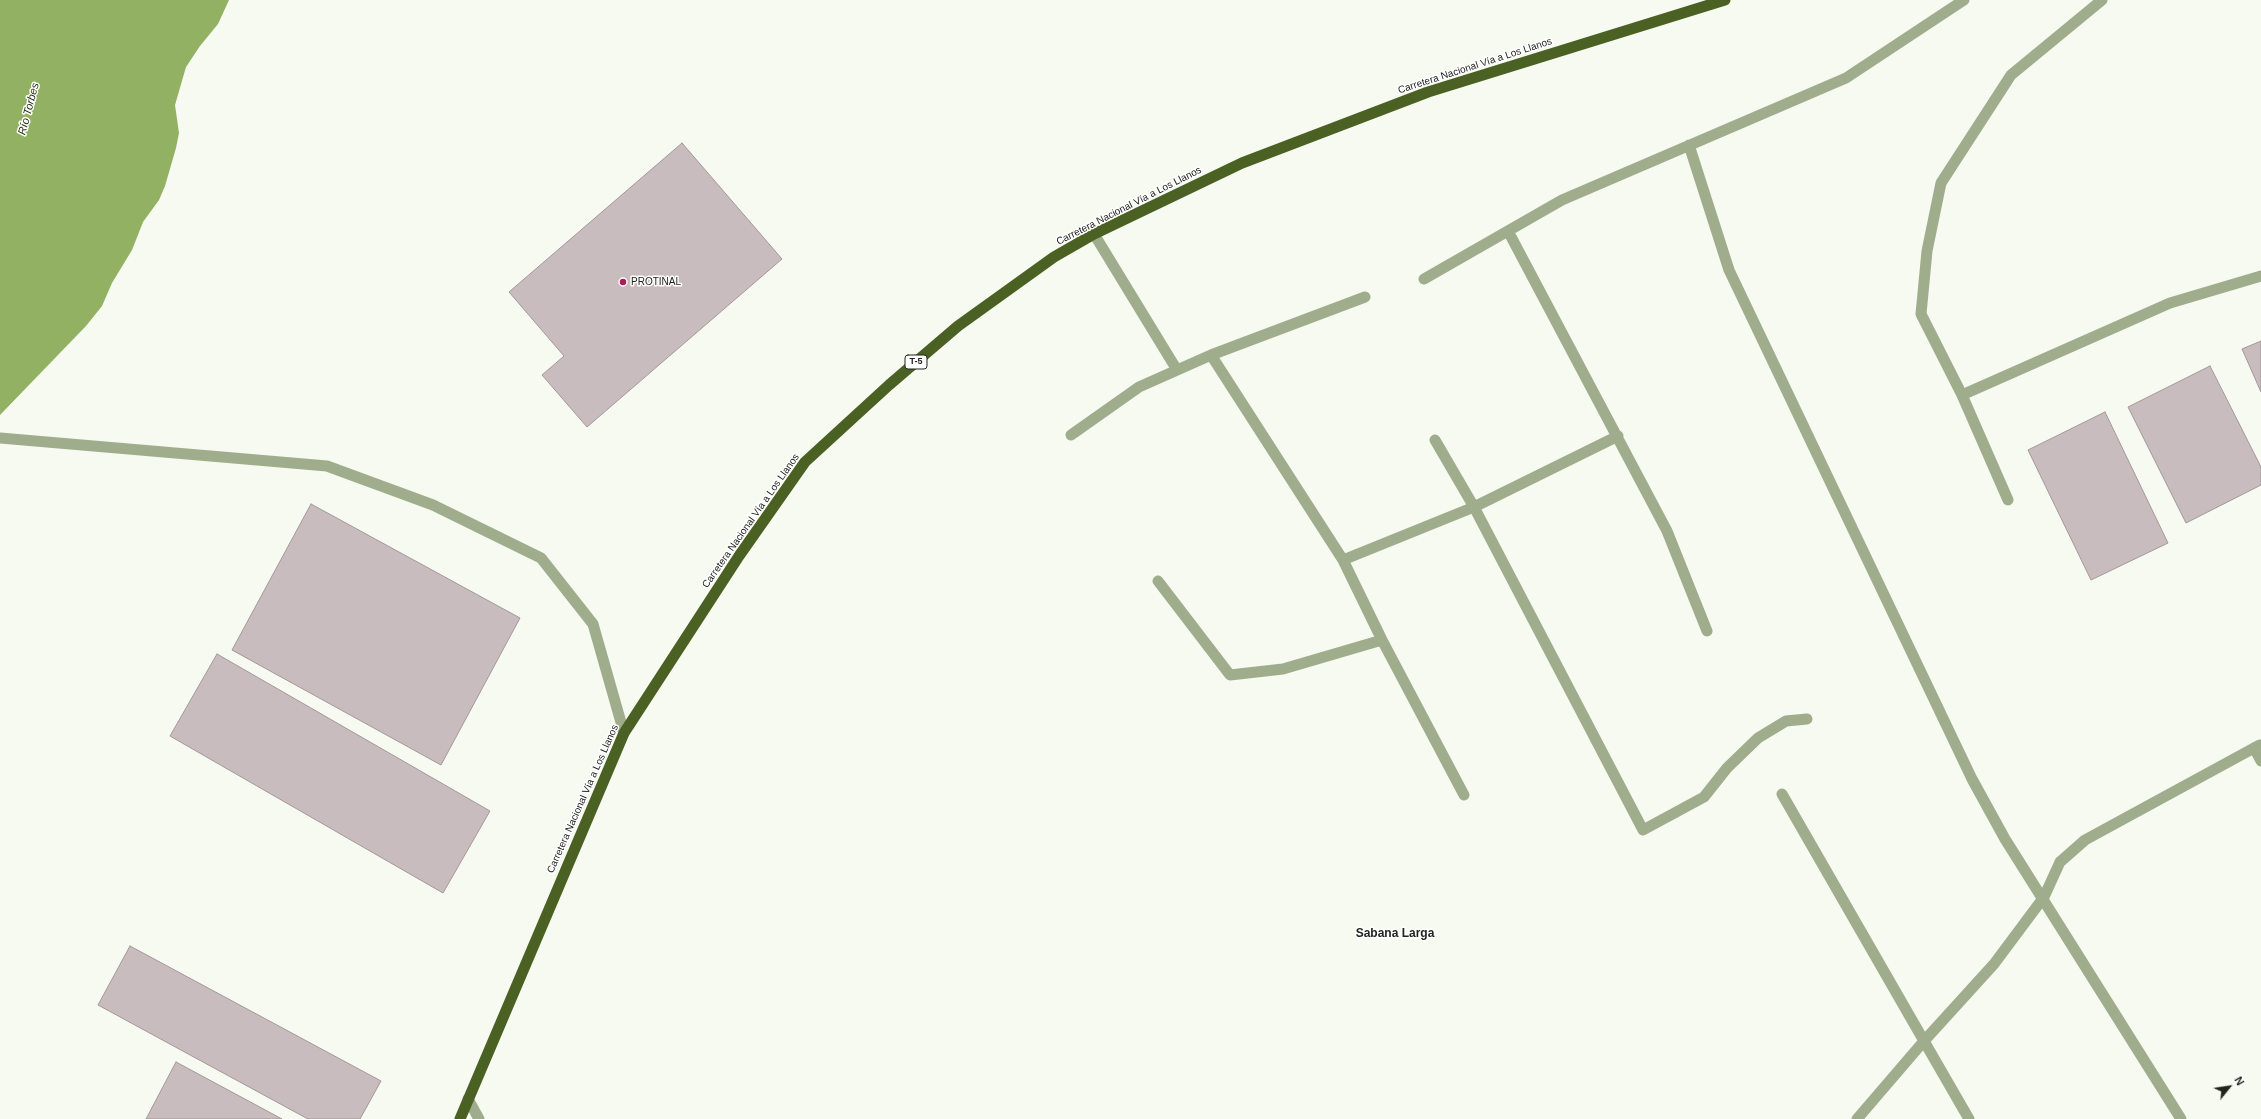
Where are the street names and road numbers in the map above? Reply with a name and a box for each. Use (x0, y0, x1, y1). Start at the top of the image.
street label: Carretera Nacional Vía a Los Llanos (1396, 35, 1554, 97)
street label: Carretera Nacional Vía a Los Llanos (1054, 164, 1204, 248)
road number: T-5 (905, 355, 927, 369)
street label: Carretera Nacional Vía a Los Llanos (700, 452, 802, 590)
street label: Carretera Nacional Vía a Los Llanos (545, 723, 621, 875)

